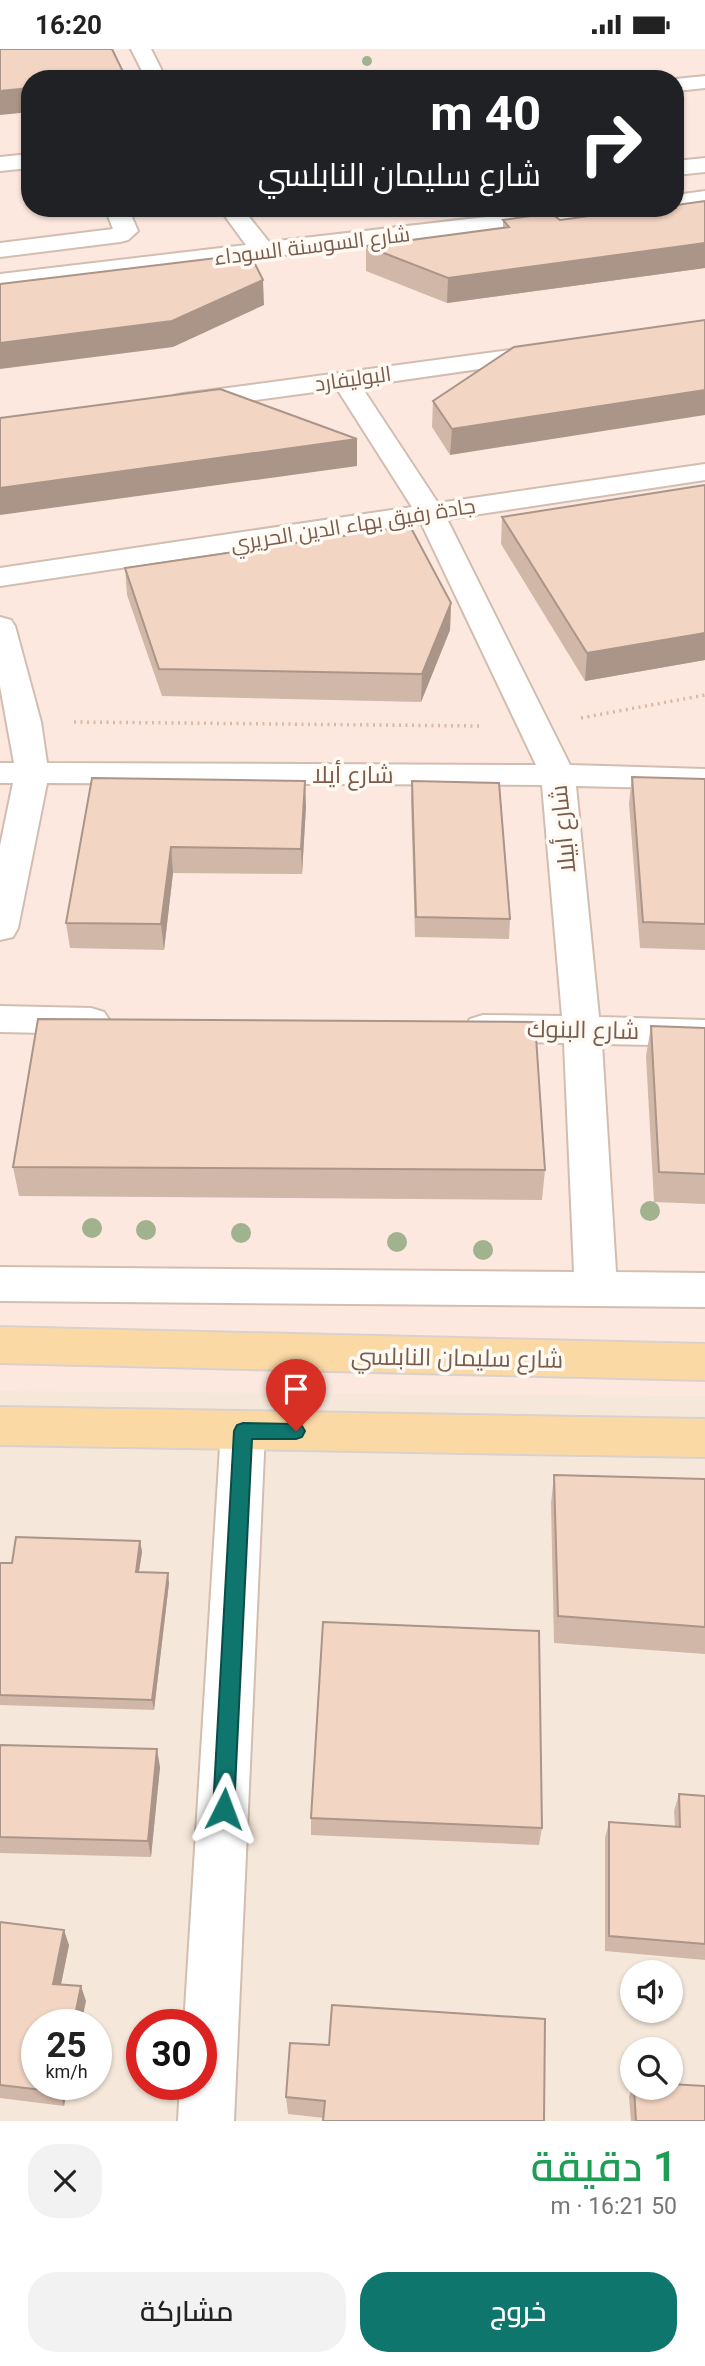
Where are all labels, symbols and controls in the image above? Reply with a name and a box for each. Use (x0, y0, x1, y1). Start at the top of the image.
text: 16:20 (35, 10, 102, 40)
text: 40 m (430, 85, 541, 142)
icon: right (565, 98, 656, 189)
text: شارع سليمان النابلسي (258, 156, 541, 194)
street label: شارع السوسنة السوداء (213, 222, 412, 272)
street label: البوليفارد (313, 362, 393, 396)
street label: جادة رفيق بهاء الدين الحريري (229, 494, 478, 560)
street label: شارع أيلا (312, 759, 394, 791)
street label: شارع أبيلا (542, 783, 584, 875)
street label: شارع البنوك (527, 1015, 639, 1047)
street label: شارع سليمان النابلسي (350, 1342, 563, 1378)
pin (266, 1359, 326, 1431)
icon: arrive (277, 1370, 315, 1408)
position arrow (187, 1772, 261, 1846)
map controls (620, 1960, 683, 2100)
button: sound (620, 1960, 683, 2023)
speed limit sign: 30 (126, 2009, 217, 2100)
text: 25 (46, 2025, 87, 2066)
button: search (620, 2037, 683, 2100)
text: km/h (45, 2061, 88, 2082)
text: 1 دقيقة (531, 2142, 677, 2191)
button: close (28, 2144, 102, 2218)
text: 50 m · 16:21 (551, 2193, 677, 2220)
button: مشاركة (28, 2272, 346, 2352)
button: خروج (360, 2272, 677, 2352)

